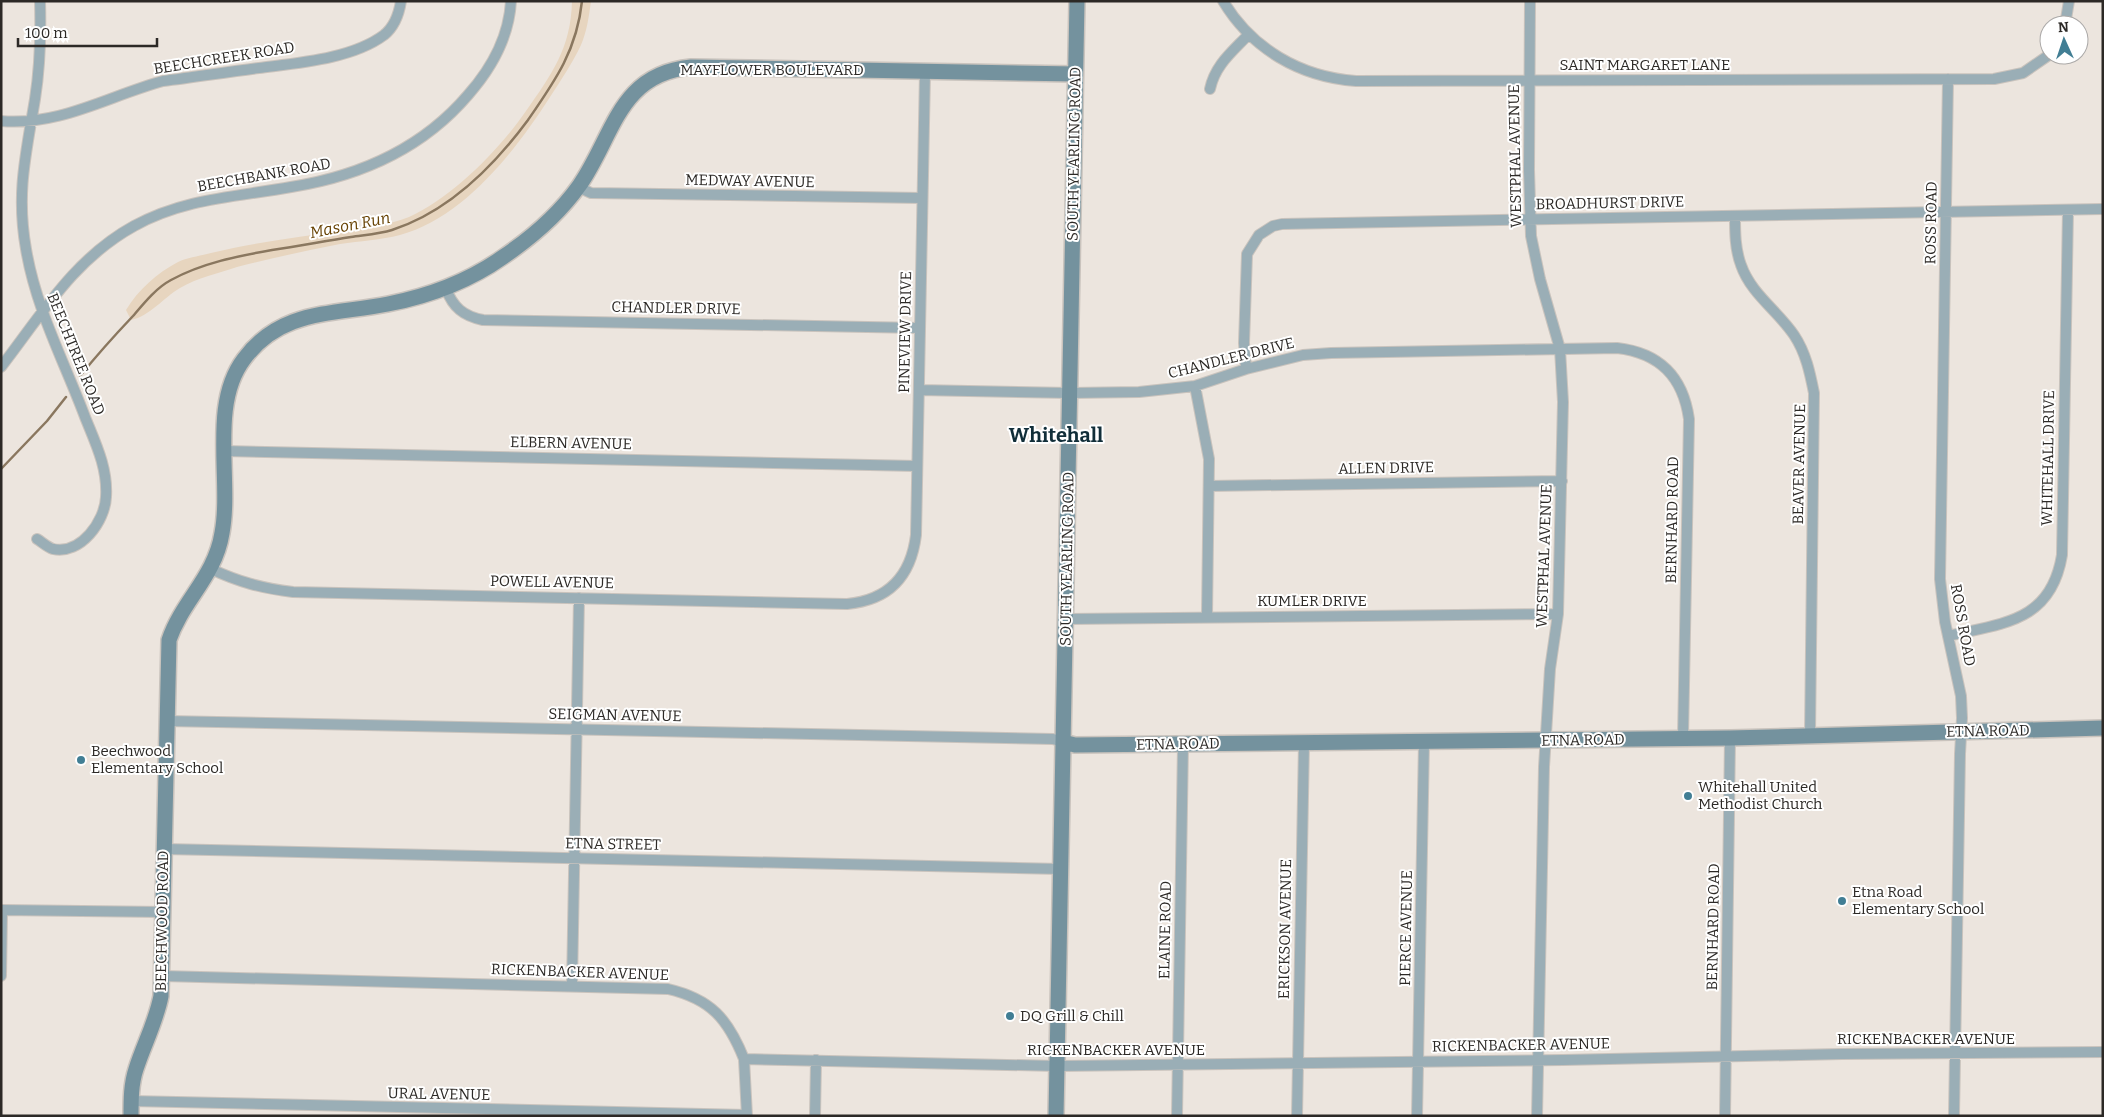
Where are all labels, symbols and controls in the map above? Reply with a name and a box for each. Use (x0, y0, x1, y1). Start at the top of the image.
scale bar (18, 15, 156, 47)
north arrow (2039, 15, 2089, 65)
text: N (2058, 19, 2069, 36)
text: 100 m (25, 24, 68, 42)
street label: BEECHCREEK ROAD (152, 38, 296, 78)
street label: SAINT MARGARET LANE (1560, 56, 1730, 74)
street label: MAYFLOWER BOULEVARD (680, 61, 864, 79)
street label: SOUTH YEARLING ROAD (1063, 67, 1085, 241)
street label: WESTPHAL AVENUE (1505, 84, 1525, 228)
street label: BEECHBANK ROAD (196, 154, 332, 196)
street label: MEDWAY AVENUE (685, 171, 815, 191)
street label: ROSS ROAD (1921, 181, 1941, 265)
street label: BROADHURST DRIVE (1536, 193, 1684, 213)
water label: Mason Run (308, 208, 392, 242)
street label: PINEVIEW DRIVE (895, 271, 915, 393)
street label: BEECHTREE ROAD (43, 290, 109, 418)
street label: CHANDLER DRIVE (611, 298, 741, 318)
street label: CHANDLER DRIVE (1166, 334, 1296, 382)
street label: WHITEHALL DRIVE (2038, 390, 2058, 526)
street label: BEAVER AVENUE (1789, 404, 1809, 524)
district label: Whitehall (1009, 423, 1103, 447)
street label: ELBERN AVENUE (510, 433, 632, 453)
street label: BERNHARD ROAD (1662, 456, 1682, 584)
street label: ALLEN DRIVE (1338, 458, 1434, 478)
street label: SOUTH YEARLING ROAD (1056, 472, 1078, 646)
street label: WESTPHAL AVENUE (1532, 484, 1556, 628)
street label: POWELL AVENUE (490, 572, 614, 592)
street label: ROSS ROAD (1947, 583, 1979, 667)
street label: KUMLER DRIVE (1257, 592, 1367, 610)
street label: SEIGMAN AVENUE (548, 705, 682, 725)
street label: ETNA ROAD (1946, 721, 2030, 741)
street label: ETNA ROAD (1541, 730, 1625, 750)
street label: ETNA ROAD (1136, 734, 1220, 754)
place label: Beechwood Elementary School (91, 742, 223, 777)
marker: Beechwood Elementary School (75, 754, 87, 766)
place label: Whitehall United Methodist Church (1698, 778, 1823, 813)
marker: Whitehall United Methodist Church (1682, 790, 1694, 802)
street label: ETNA STREET (565, 834, 661, 854)
street label: BEECHWOOD ROAD (152, 850, 172, 992)
street label: ERICKSON AVENUE (1275, 859, 1295, 999)
street label: BERNHARD ROAD (1703, 863, 1723, 991)
street label: PIERCE AVENUE (1396, 870, 1416, 986)
street label: ELAINE ROAD (1155, 881, 1175, 979)
place label: Etna Road Elementary School (1852, 883, 1984, 918)
marker: Etna Road Elementary School (1836, 895, 1848, 907)
street label: RICKENBACKER AVENUE (491, 960, 669, 984)
place label: DQ Grill & Chill (1020, 1007, 1124, 1025)
marker: DQ Grill & Chill (1004, 1010, 1016, 1022)
street label: RICKENBACKER AVENUE (1837, 1030, 2015, 1048)
street label: RICKENBACKER AVENUE (1432, 1034, 1610, 1056)
street label: RICKENBACKER AVENUE (1027, 1041, 1205, 1059)
street label: URAL AVENUE (387, 1084, 491, 1104)

